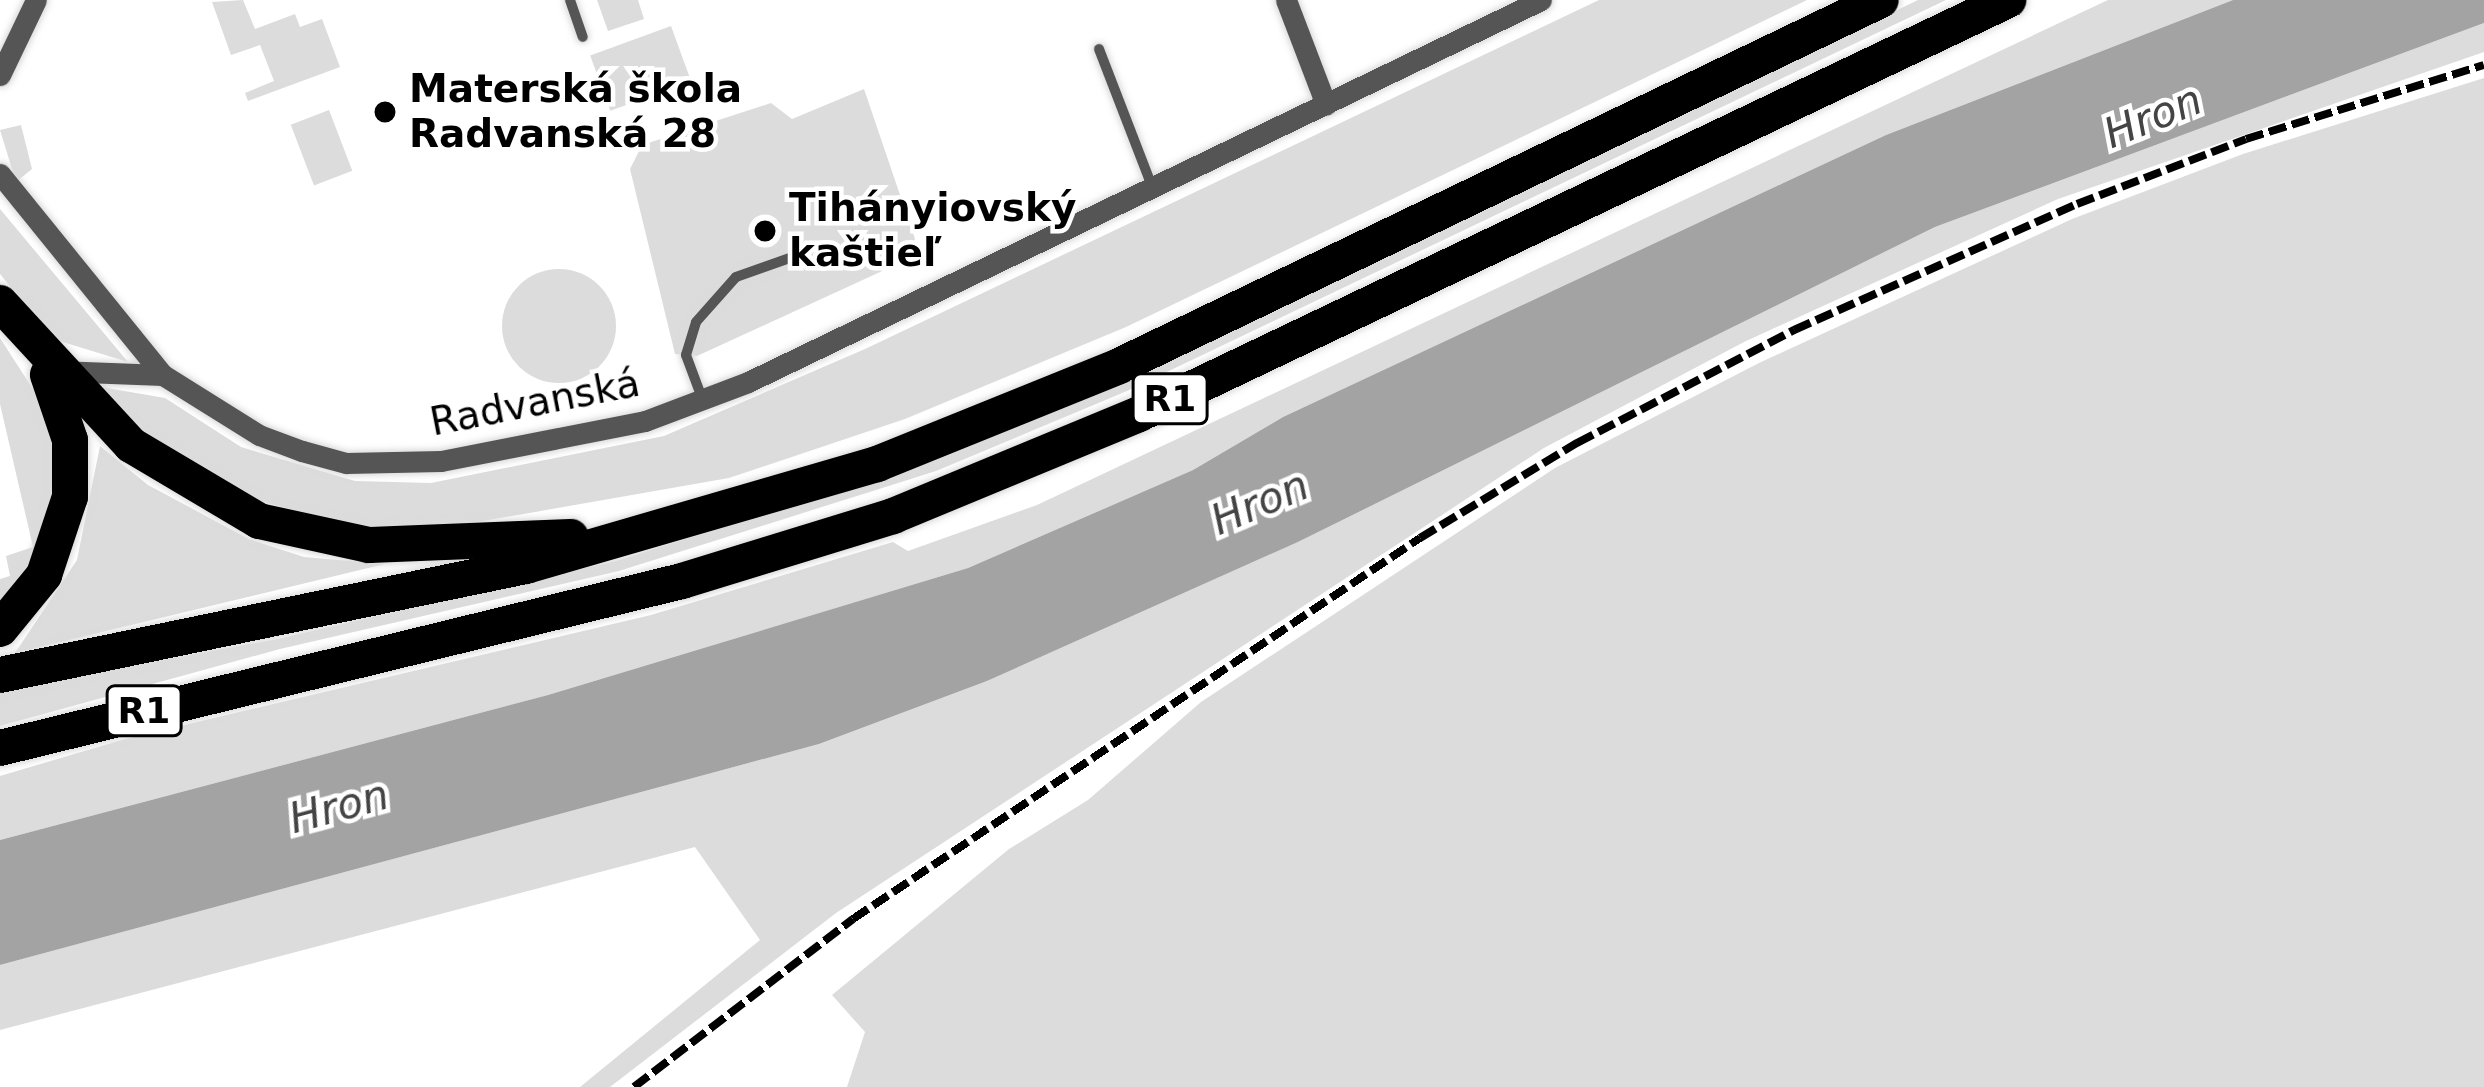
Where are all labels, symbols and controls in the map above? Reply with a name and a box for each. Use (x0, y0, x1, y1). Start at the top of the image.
place label: Materská škola Radvanská 28 (409, 67, 742, 158)
water label: Hron (2097, 75, 2209, 159)
marker: Materská škola Radvanská 28 (372, 99, 398, 125)
place label: Tihányiovský kaštieľ (789, 186, 1076, 277)
marker: Tihányiovský kaštieľ (752, 218, 778, 244)
street label: Radvanská (426, 360, 644, 446)
road number: R1 (1131, 369, 1209, 429)
water label: Hron (1204, 460, 1316, 546)
road number: R1 (105, 681, 183, 741)
water label: Hron (284, 770, 394, 844)

